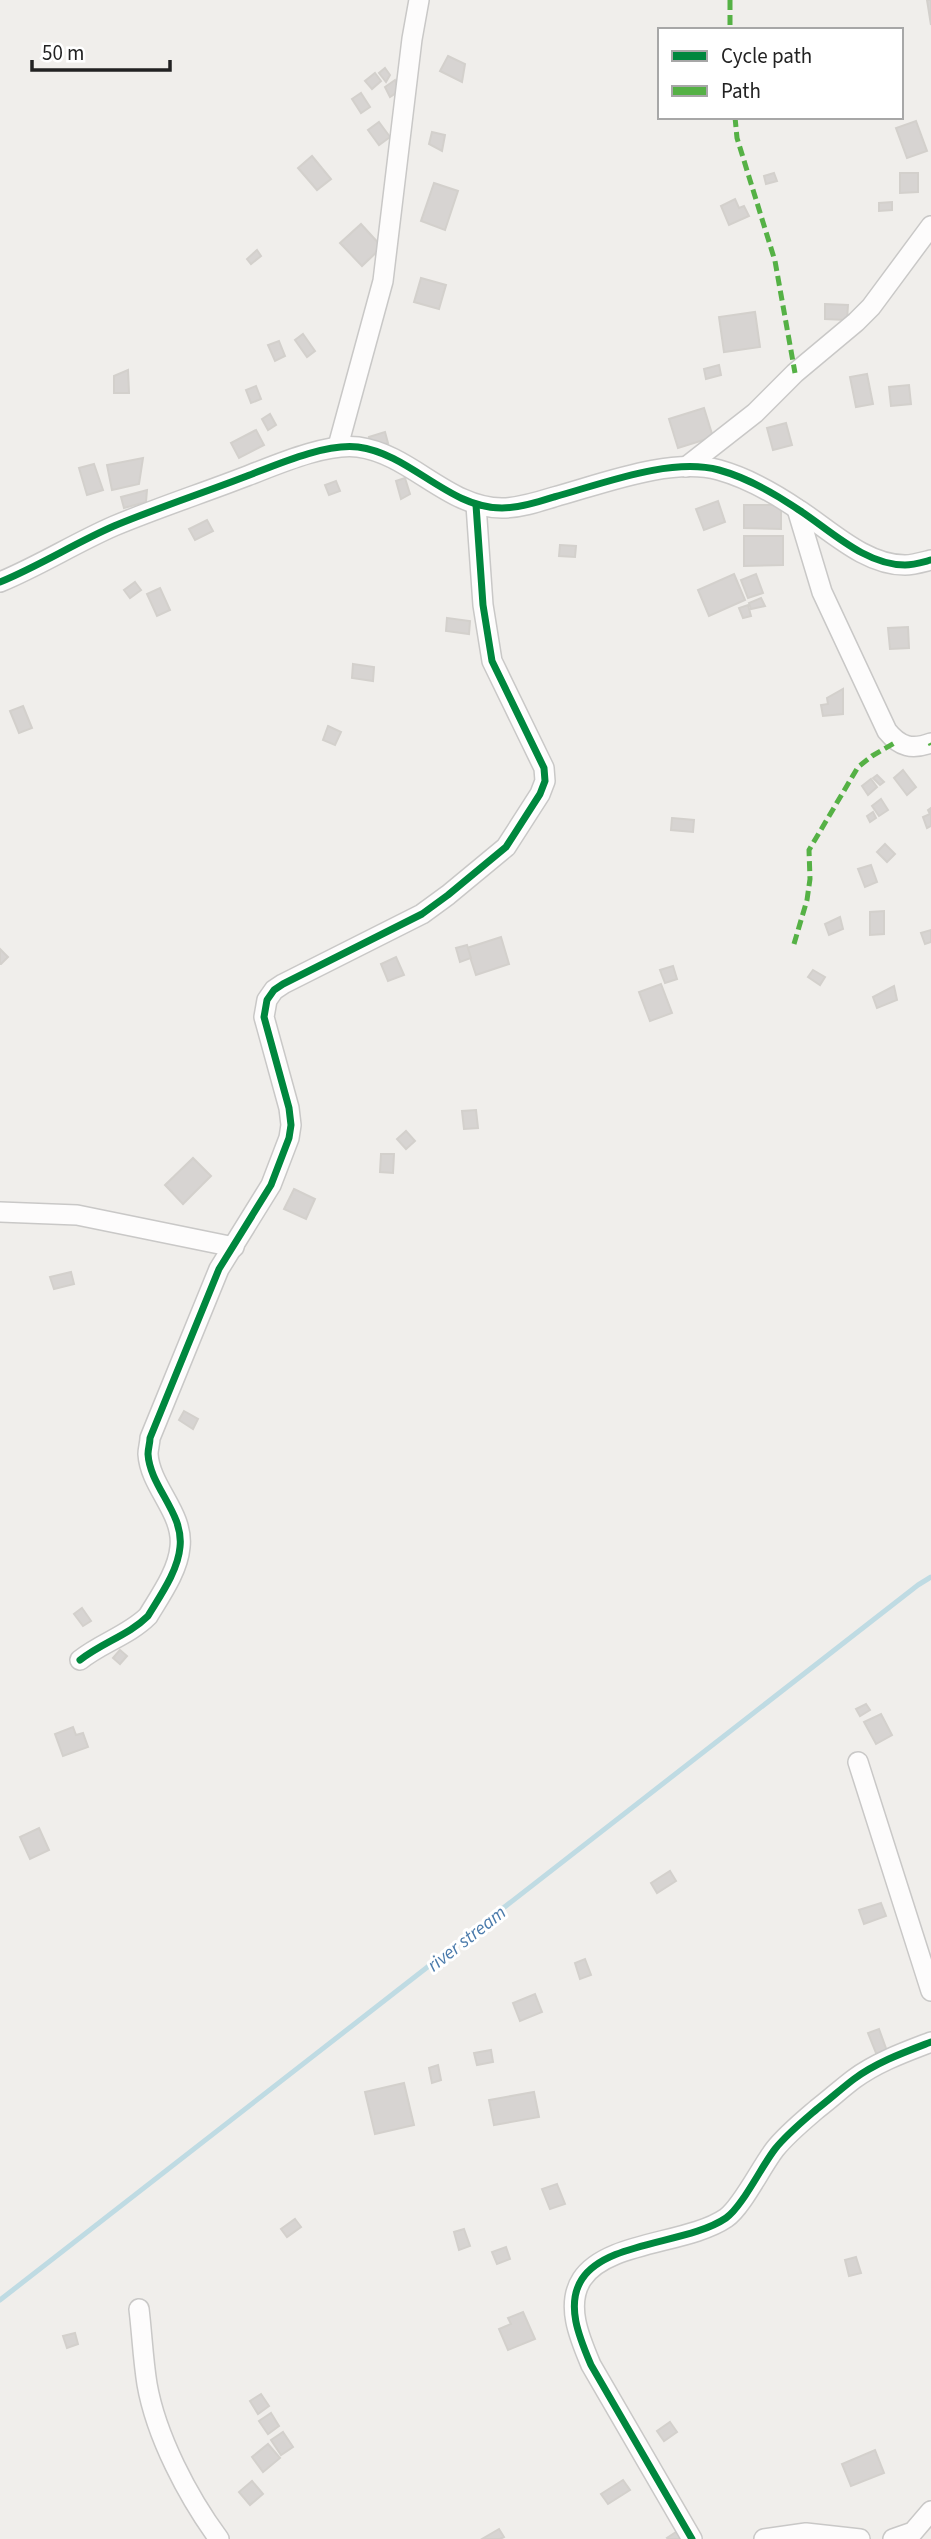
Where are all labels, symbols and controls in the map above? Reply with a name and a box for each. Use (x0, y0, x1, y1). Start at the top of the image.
scale bar (32, 28, 170, 72)
legend (658, 28, 903, 119)
text: 50 m (42, 38, 84, 68)
text: Cycle path (721, 41, 812, 71)
text: Path (721, 76, 761, 106)
water label: river stream (422, 1900, 512, 1979)

